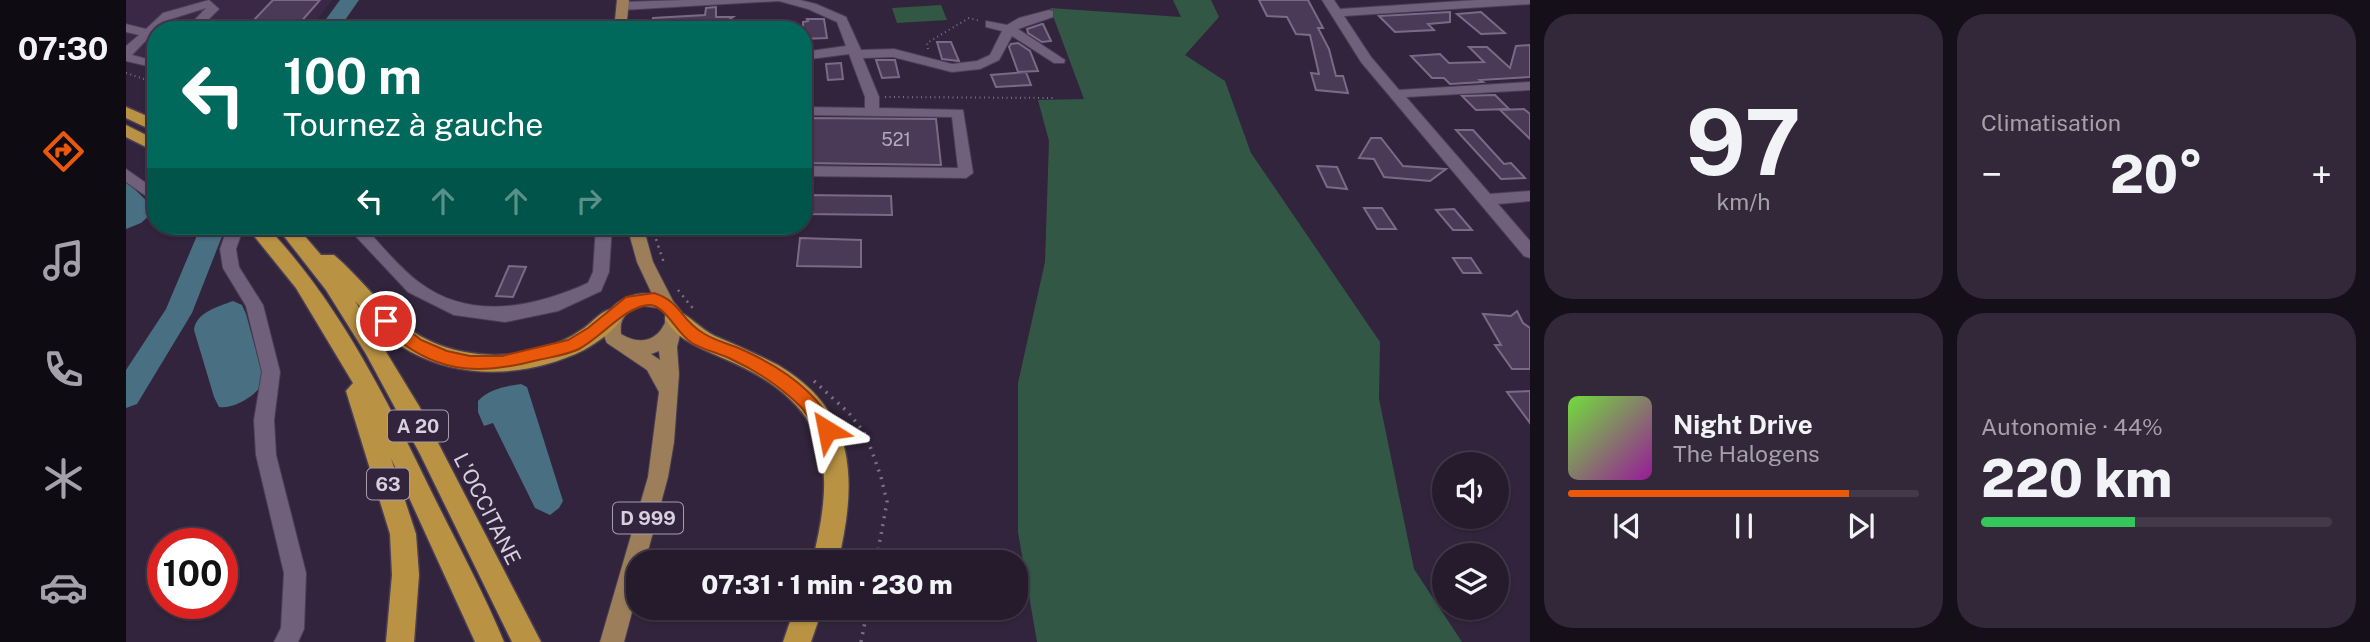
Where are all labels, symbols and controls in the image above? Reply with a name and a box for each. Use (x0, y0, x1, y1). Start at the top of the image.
text: 07:30 (18, 30, 108, 67)
text: 100 m (283, 47, 422, 105)
icon: left (168, 49, 259, 140)
text: 97 (1686, 89, 1801, 195)
text: Tournez à gauche (283, 106, 543, 143)
text: Climatisation (1981, 109, 2121, 136)
icon: directions (39, 127, 88, 176)
house number: 521 (881, 129, 911, 150)
text: 20° (2110, 144, 2203, 205)
text: − (1981, 152, 2002, 197)
text: + (2311, 152, 2332, 197)
icon: left (351, 182, 389, 220)
icon: ahead (424, 182, 462, 220)
icon: ahead (497, 182, 535, 220)
icon: right (570, 182, 608, 220)
text: km/h (1716, 188, 1771, 215)
icon: music (39, 236, 88, 285)
pin (356, 291, 416, 351)
icon: arrive (367, 302, 405, 340)
icon: phone (39, 345, 88, 394)
position arrow (790, 393, 864, 467)
text: Night Drive (1673, 409, 1813, 440)
road number: A 20 (388, 410, 448, 442)
text: Autonomie · 44% (1981, 413, 2163, 440)
text: The Halogens (1673, 440, 1820, 467)
text: 220 km (1981, 448, 2172, 509)
street label: L'OCCITANE (449, 449, 526, 569)
map controls (1432, 452, 1509, 620)
button: sound (1432, 452, 1509, 529)
icon: climate (39, 454, 88, 503)
road number: 63 (367, 468, 409, 499)
road number: D 999 (613, 503, 683, 534)
icon: previous (1608, 507, 1646, 545)
icon: pause (1725, 507, 1763, 545)
icon: next (1842, 507, 1880, 545)
speed limit sign: 100 (147, 528, 238, 619)
button: layers (1432, 543, 1509, 620)
icon: car (39, 563, 88, 612)
text: 07:31 · 1 min · 230 m (701, 569, 953, 600)

